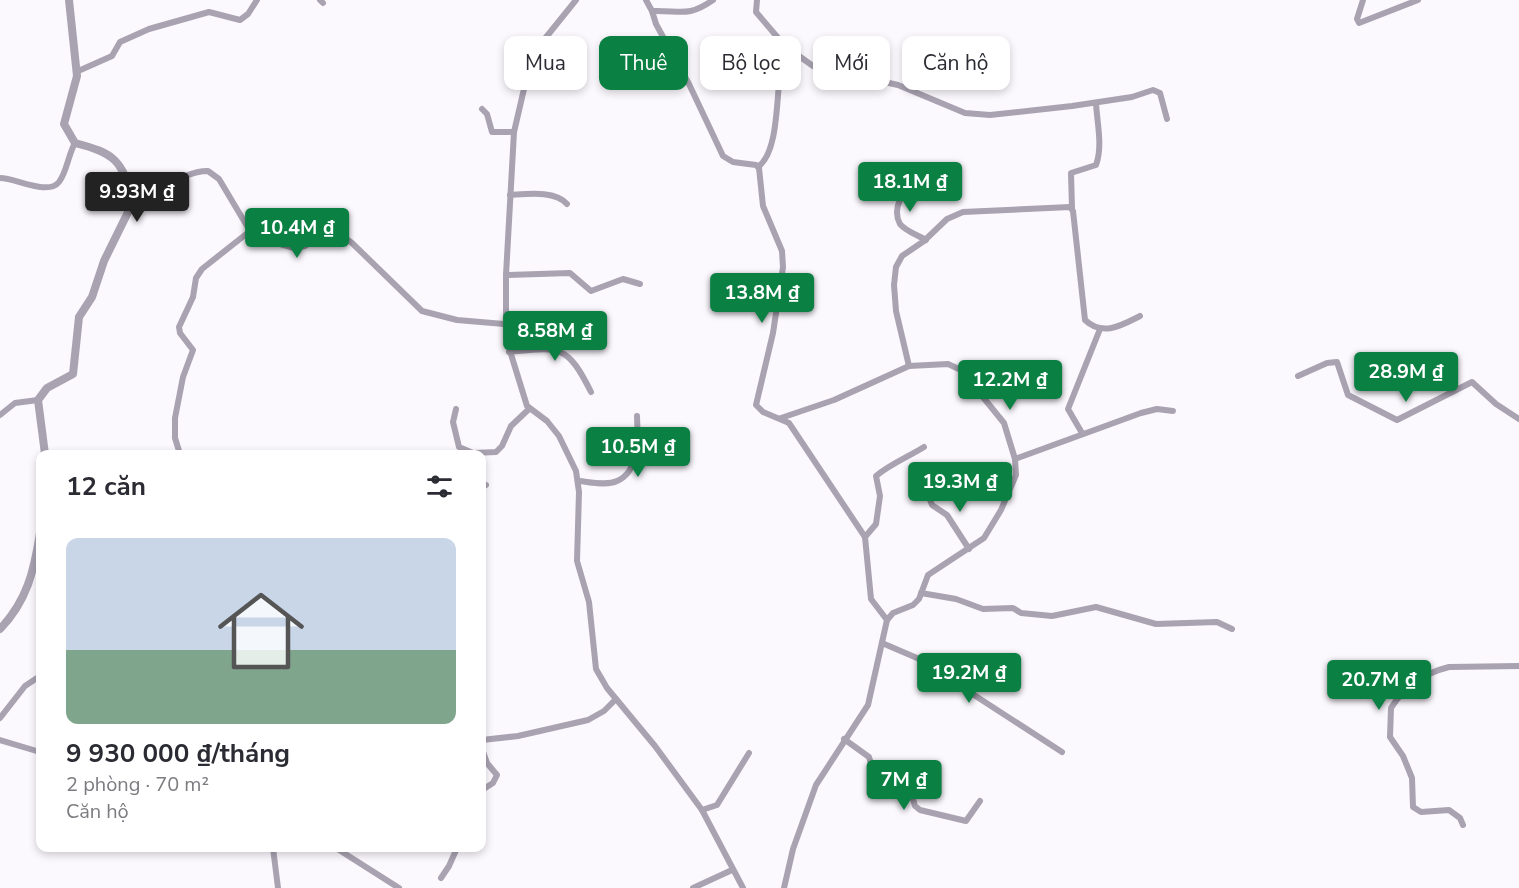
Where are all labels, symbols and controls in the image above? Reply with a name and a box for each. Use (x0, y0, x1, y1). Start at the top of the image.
chip: Mua (504, 36, 587, 90)
chip: Thuê (599, 36, 688, 90)
chip: Bộ lọc (700, 36, 801, 90)
chip: Mới (813, 36, 890, 90)
chip: Căn hộ (902, 36, 1010, 90)
pin: 18.1M ₫ (855, 162, 965, 213)
text: 18.1M ₫ (872, 168, 948, 195)
pin: 9.93M ₫ (82, 172, 192, 223)
text: 9.93M ₫ (99, 178, 175, 205)
pin: 10.4M ₫ (242, 208, 352, 259)
text: 10.4M ₫ (259, 214, 335, 241)
pin: 13.8M ₫ (707, 273, 817, 324)
text: 13.8M ₫ (724, 279, 800, 306)
pin: 8.58M ₫ (500, 311, 610, 362)
text: 8.58M ₫ (517, 317, 593, 344)
pin: 28.9M ₫ (1351, 352, 1461, 403)
text: 28.9M ₫ (1368, 358, 1444, 385)
pin: 12.2M ₫ (955, 360, 1065, 411)
text: 12.2M ₫ (972, 366, 1048, 393)
pin: 10.5M ₫ (583, 427, 693, 478)
text: 10.5M ₫ (600, 433, 676, 460)
pin: 19.3M ₫ (905, 462, 1015, 513)
text: 19.3M ₫ (922, 468, 998, 495)
text: 12 căn (66, 469, 146, 504)
icon: filters (423, 470, 456, 503)
icon: home (207, 577, 315, 685)
pin: 19.2M ₫ (914, 653, 1024, 704)
text: 19.2M ₫ (931, 659, 1007, 686)
pin: 20.7M ₫ (1324, 660, 1434, 711)
text: 20.7M ₫ (1341, 666, 1417, 693)
text: 9 930 000 ₫/tháng (66, 736, 290, 771)
pin: 7M ₫ (868, 760, 940, 811)
text: 7M ₫ (881, 766, 927, 793)
text: 2 phòng · 70 m² (66, 771, 209, 798)
text: Căn hộ (66, 798, 129, 825)

